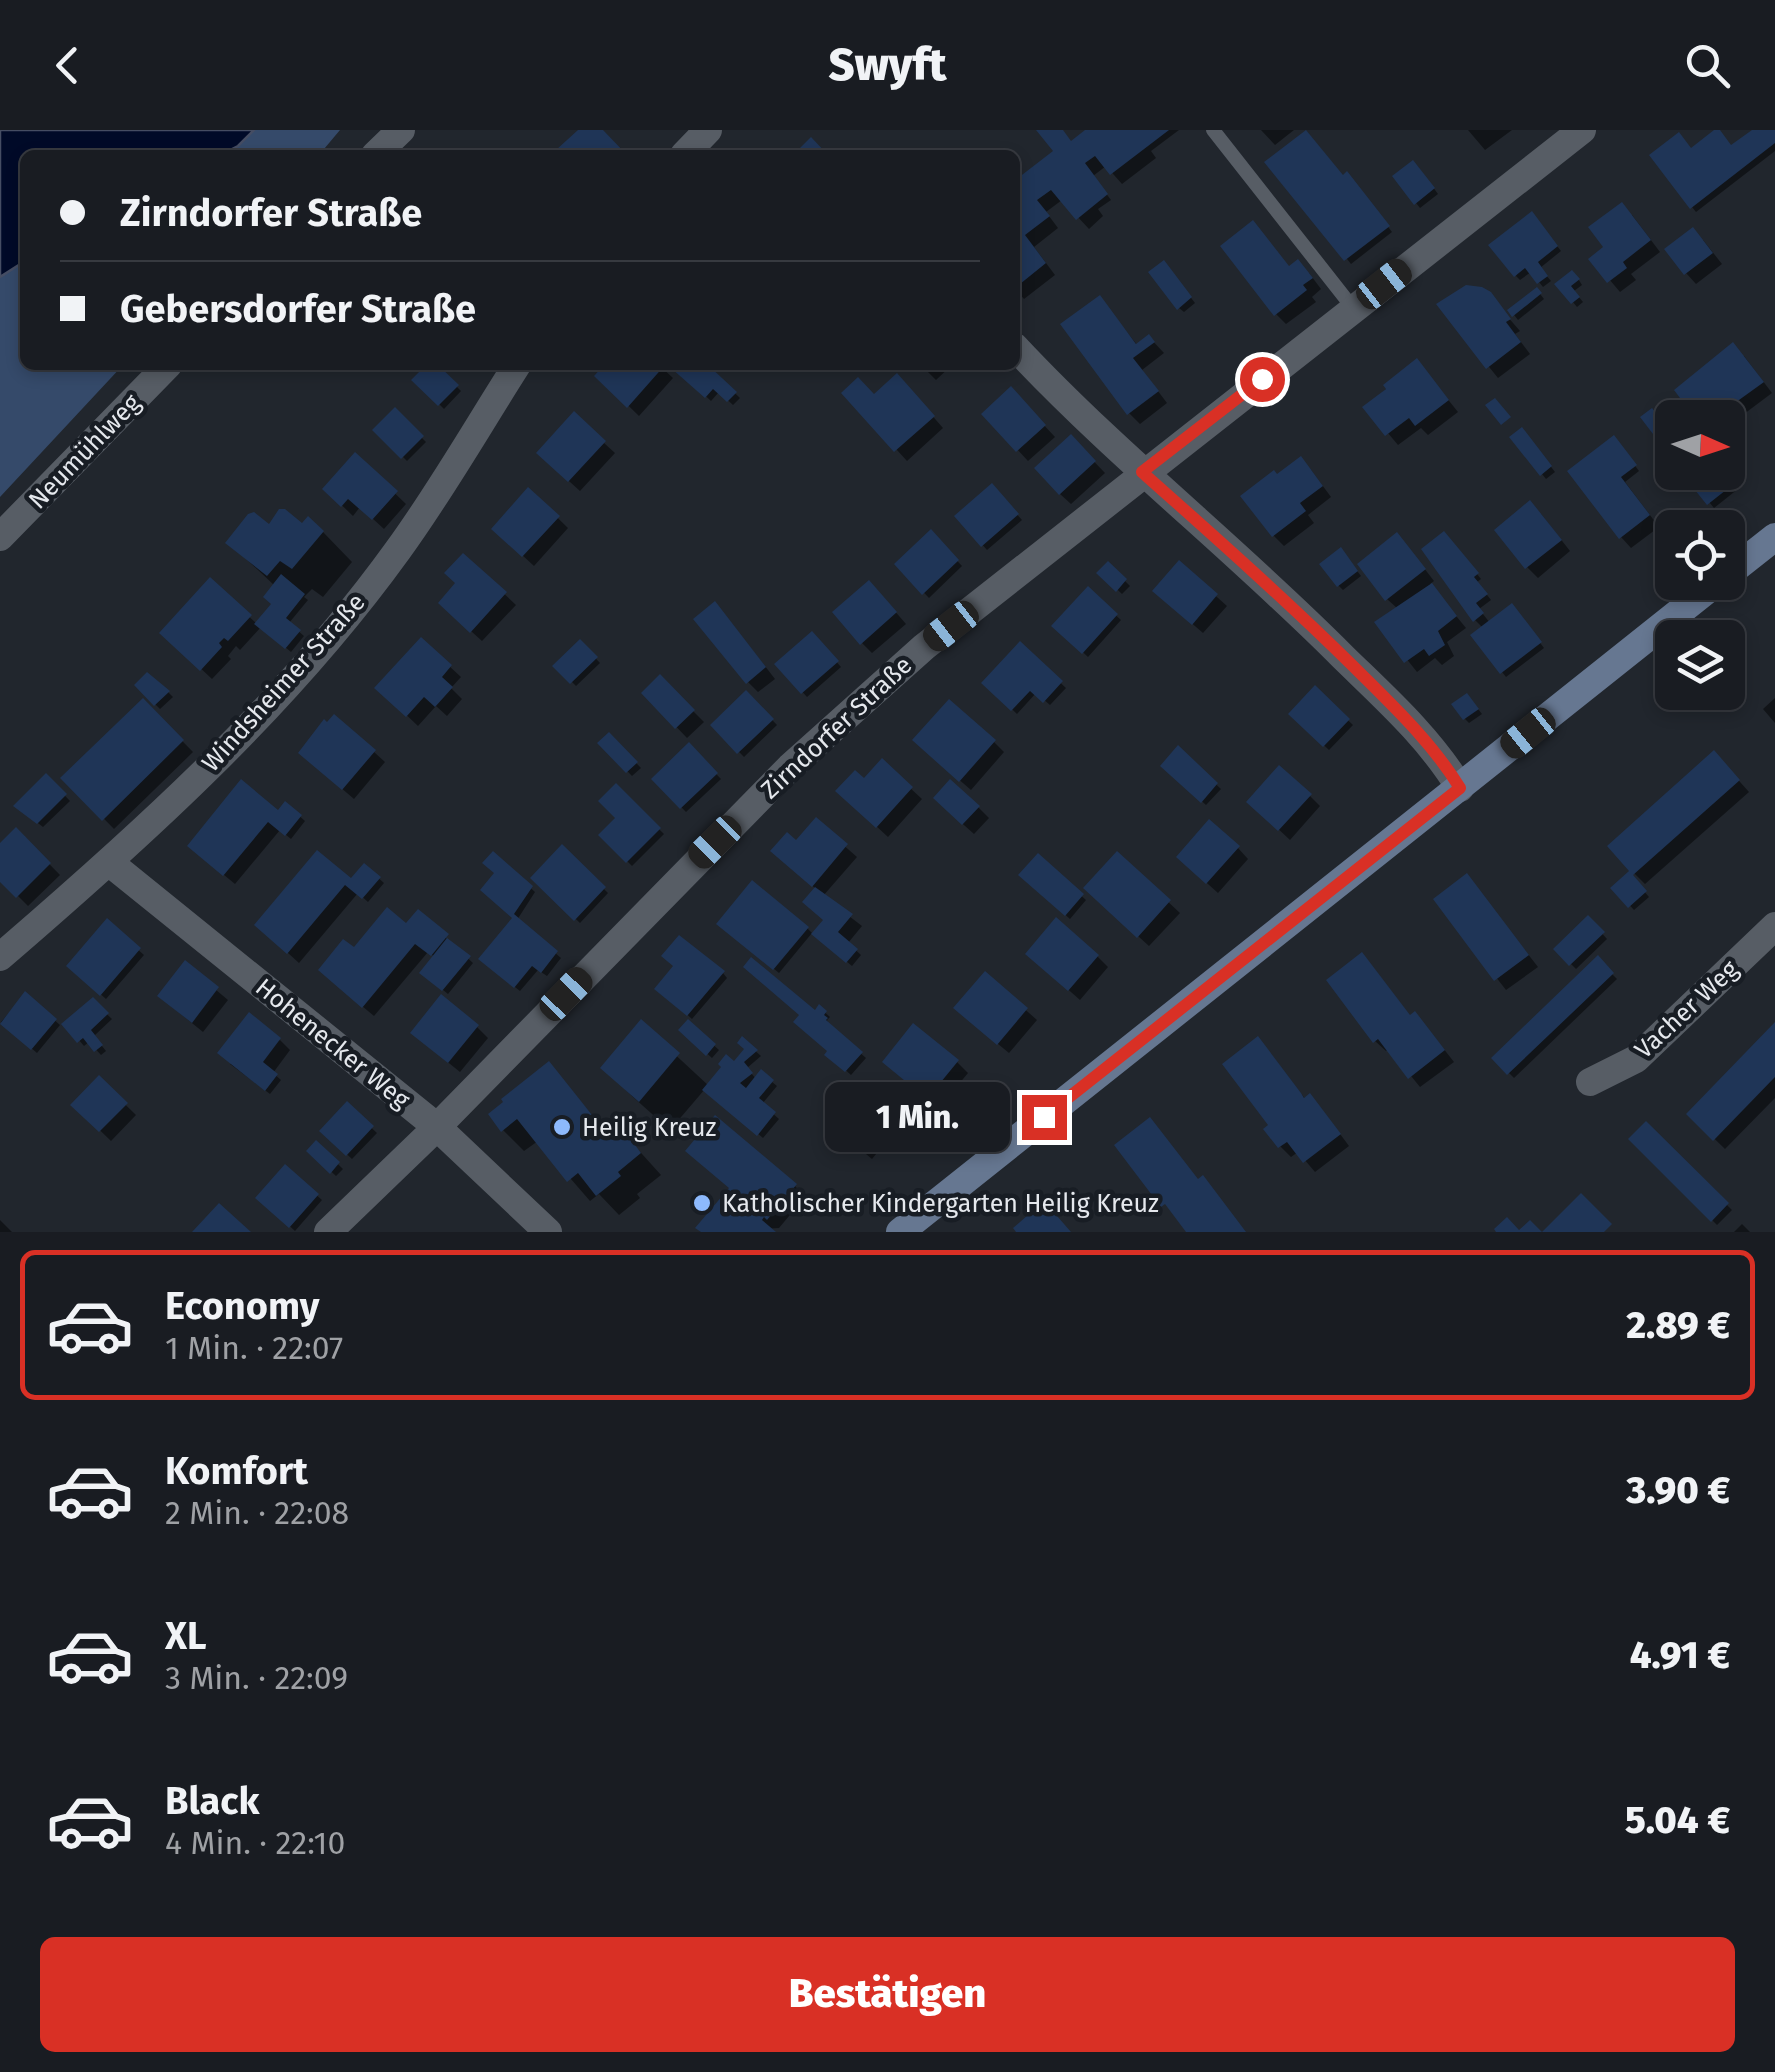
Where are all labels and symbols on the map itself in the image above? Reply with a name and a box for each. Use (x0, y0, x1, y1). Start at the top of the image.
car (1351, 254, 1417, 314)
route start (1240, 357, 1285, 402)
street label: Neumühlweg (23, 388, 147, 515)
north arrow (1655, 400, 1745, 490)
street label: Windsheimer Straße (196, 588, 372, 778)
car (918, 596, 984, 656)
street label: Zirndorfer Straße (755, 650, 918, 805)
car (1495, 702, 1561, 764)
car (683, 810, 747, 874)
street label: Vacher Weg (1629, 954, 1744, 1065)
car (534, 962, 598, 1026)
street label: Hohenecker Weg (249, 972, 415, 1115)
callout: 1 Min. (824, 1082, 1009, 1152)
route end (1022, 1095, 1067, 1140)
place label: Heilig Kreuz (582, 1113, 716, 1143)
marker: Heilig Kreuz (551, 1116, 573, 1138)
place label: Katholischer Kindergarten Heilig Kreuz (722, 1189, 1159, 1219)
marker: Katholischer Kindergarten Heilig Kreuz (691, 1192, 713, 1214)

